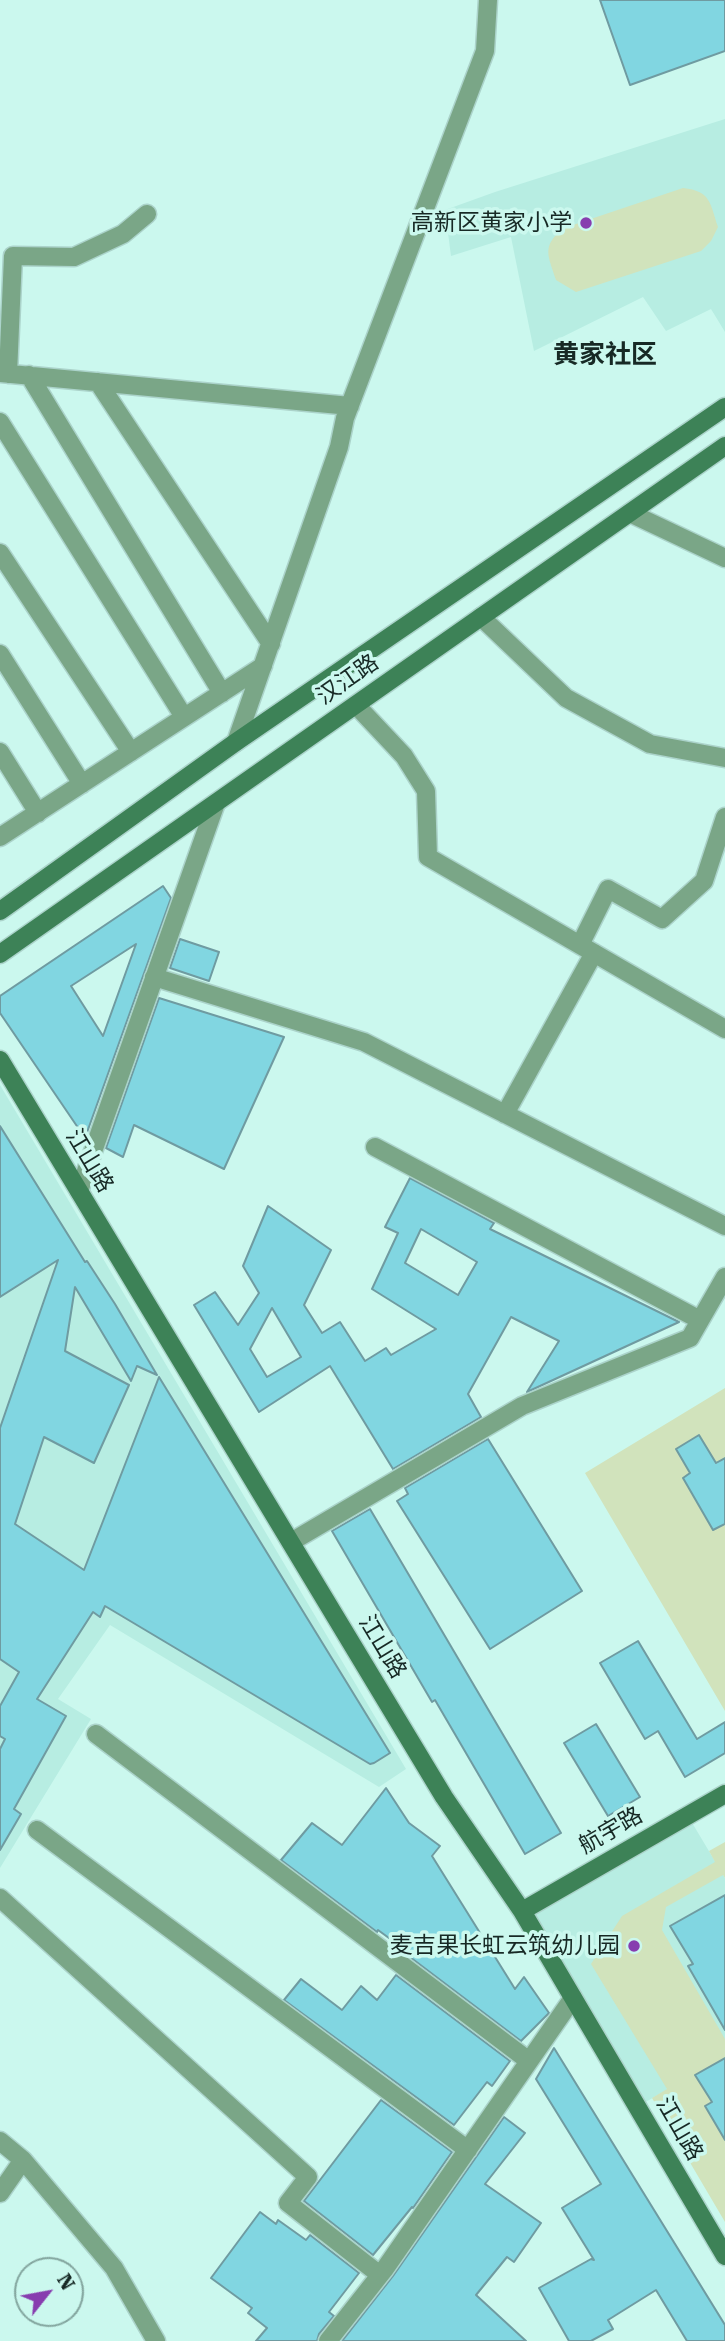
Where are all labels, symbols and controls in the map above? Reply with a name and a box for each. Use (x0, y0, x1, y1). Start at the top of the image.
place label: 高新区黄家小学 (411, 209, 572, 237)
marker: 高新区黄家小学 (578, 215, 594, 231)
district label: 黄家社区 (553, 339, 657, 371)
street label: 汉江路 (312, 649, 384, 711)
street label: 江山路 (59, 1124, 119, 1198)
street label: 江山路 (352, 1610, 412, 1684)
street label: 航宇路 (574, 1802, 648, 1860)
place label: 麦吉果长虹云筑幼儿园 (390, 1932, 620, 1960)
marker: 麦吉果长虹云筑幼儿园 (626, 1938, 642, 1954)
street label: 江山路 (650, 2092, 708, 2166)
north arrow (14, 2257, 84, 2327)
text: N (52, 2270, 79, 2294)

